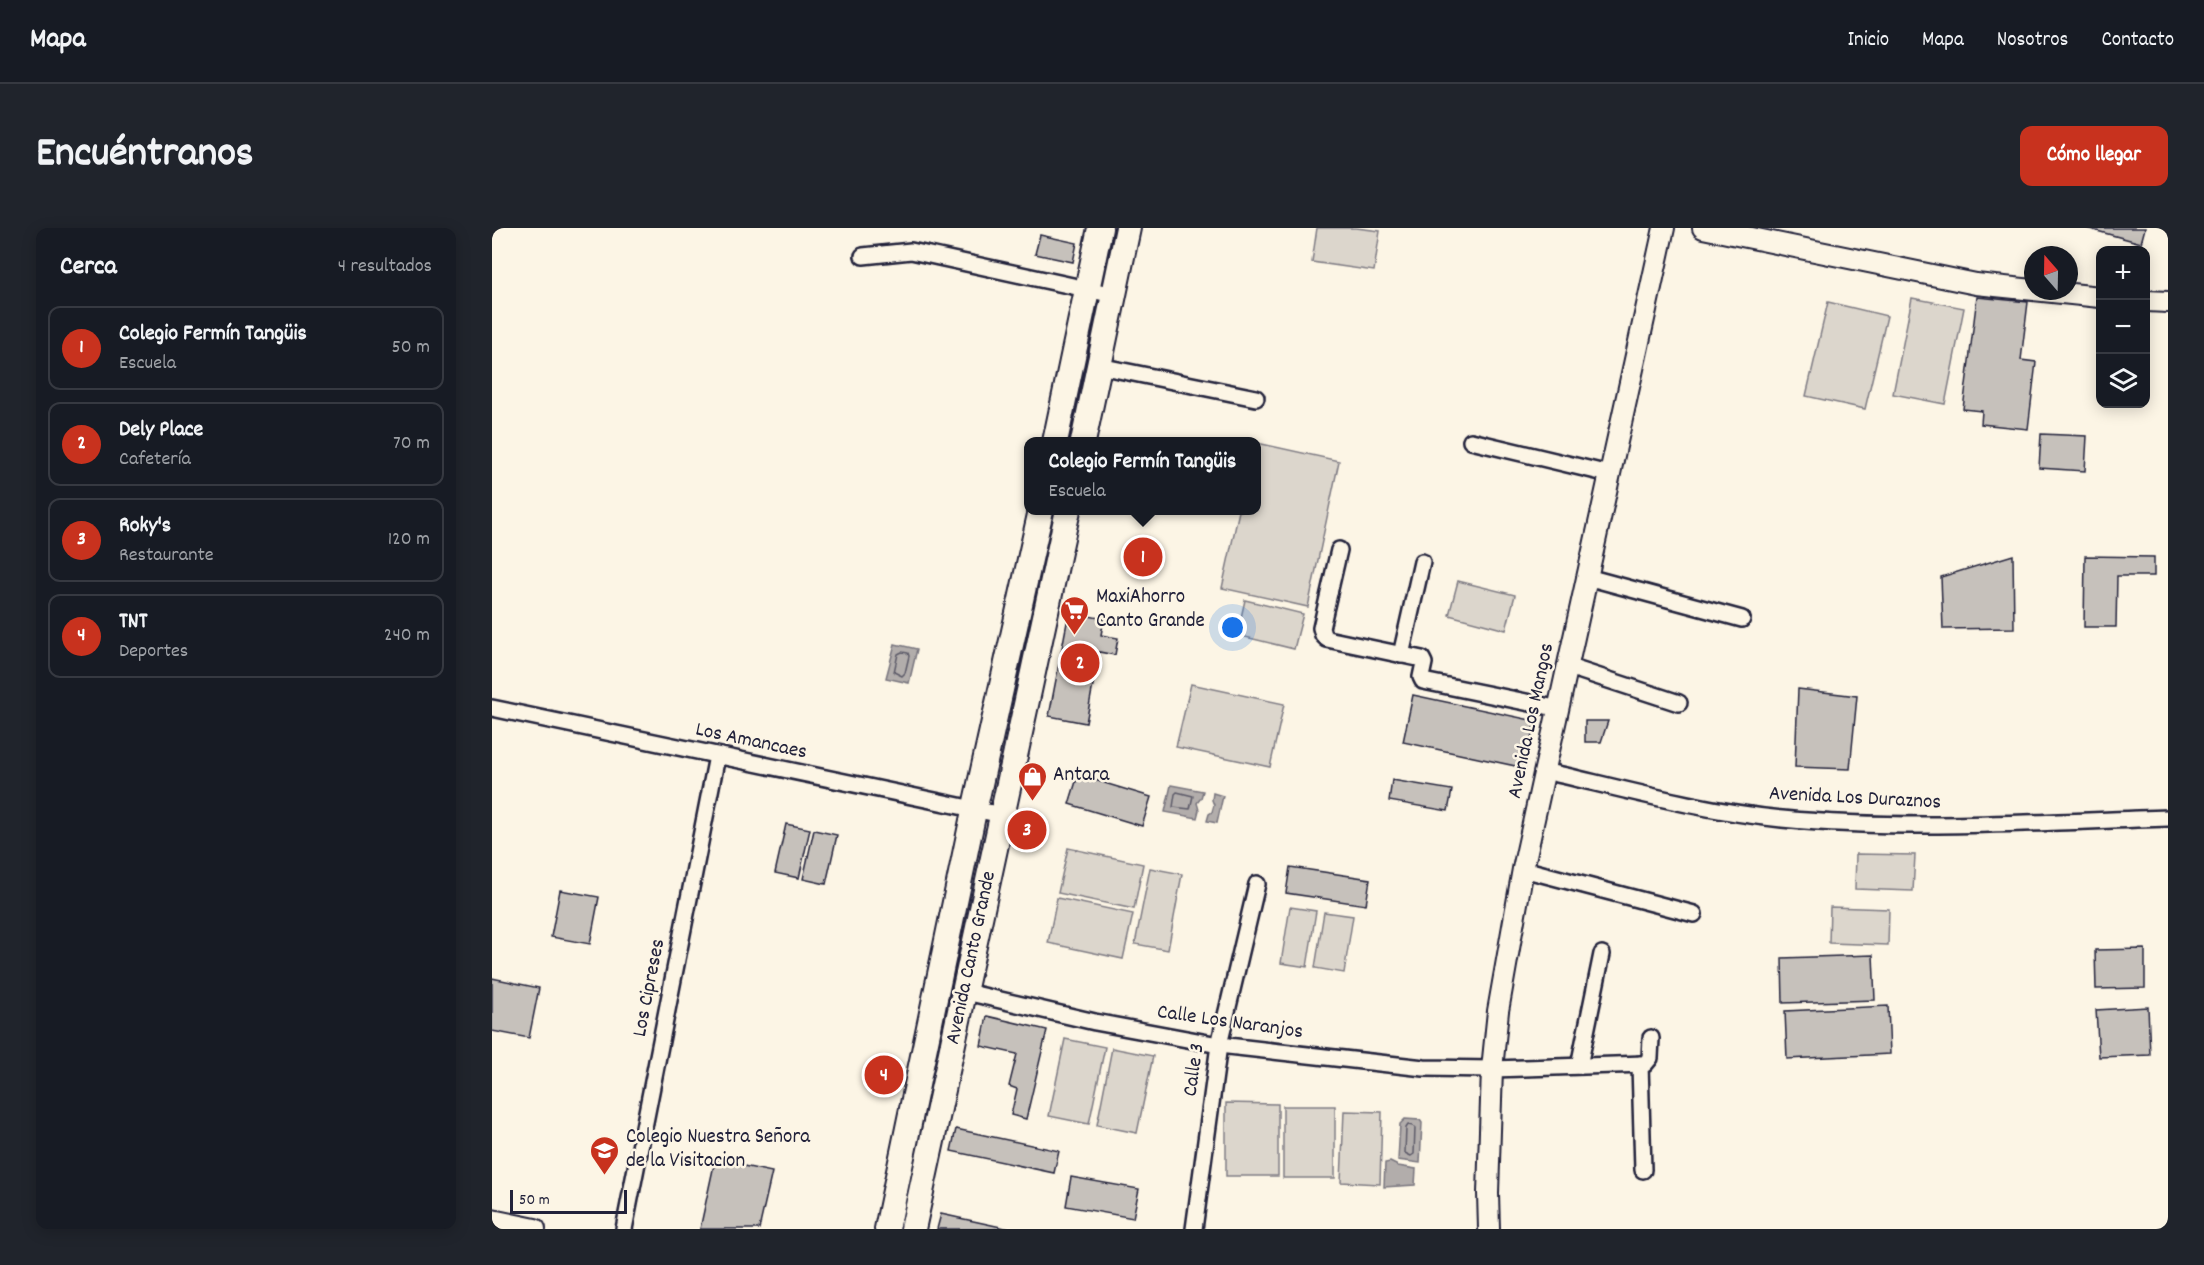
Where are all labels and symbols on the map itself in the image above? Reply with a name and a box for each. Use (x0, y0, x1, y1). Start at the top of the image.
north arrow (2024, 246, 2078, 300)
pin: 1 (1124, 534, 1162, 580)
place label: MaxiAhorro Canto Grande (1096, 583, 1205, 637)
supermarket icon: MaxiAhorro Canto Grande (1059, 594, 1091, 636)
your location (1218, 613, 1247, 642)
pin: 2 (1060, 640, 1100, 686)
street label: Avenida Los Mangos (1501, 640, 1563, 802)
street label: Los Amancaes (692, 716, 810, 768)
shop icon: Antara (1016, 760, 1048, 802)
place label: Antara (1053, 761, 1111, 791)
street label: Avenida Los Duraznos (1768, 780, 1942, 818)
pin: 3 (1008, 808, 1046, 852)
street label: Avenida Canto Grande (939, 869, 1005, 1047)
street label: Los Cipreses (626, 936, 674, 1040)
street label: Calle Los Naranjos (1155, 998, 1305, 1048)
street label: Calle 3 (1176, 1041, 1214, 1099)
pin: 4 (864, 1052, 904, 1098)
place label: Colegio Nuestra Señora de la Visitacion (626, 1123, 811, 1177)
school or university icon: Colegio Nuestra Señora de la Visitacion (589, 1134, 621, 1176)
scale bar (510, 1187, 627, 1214)

